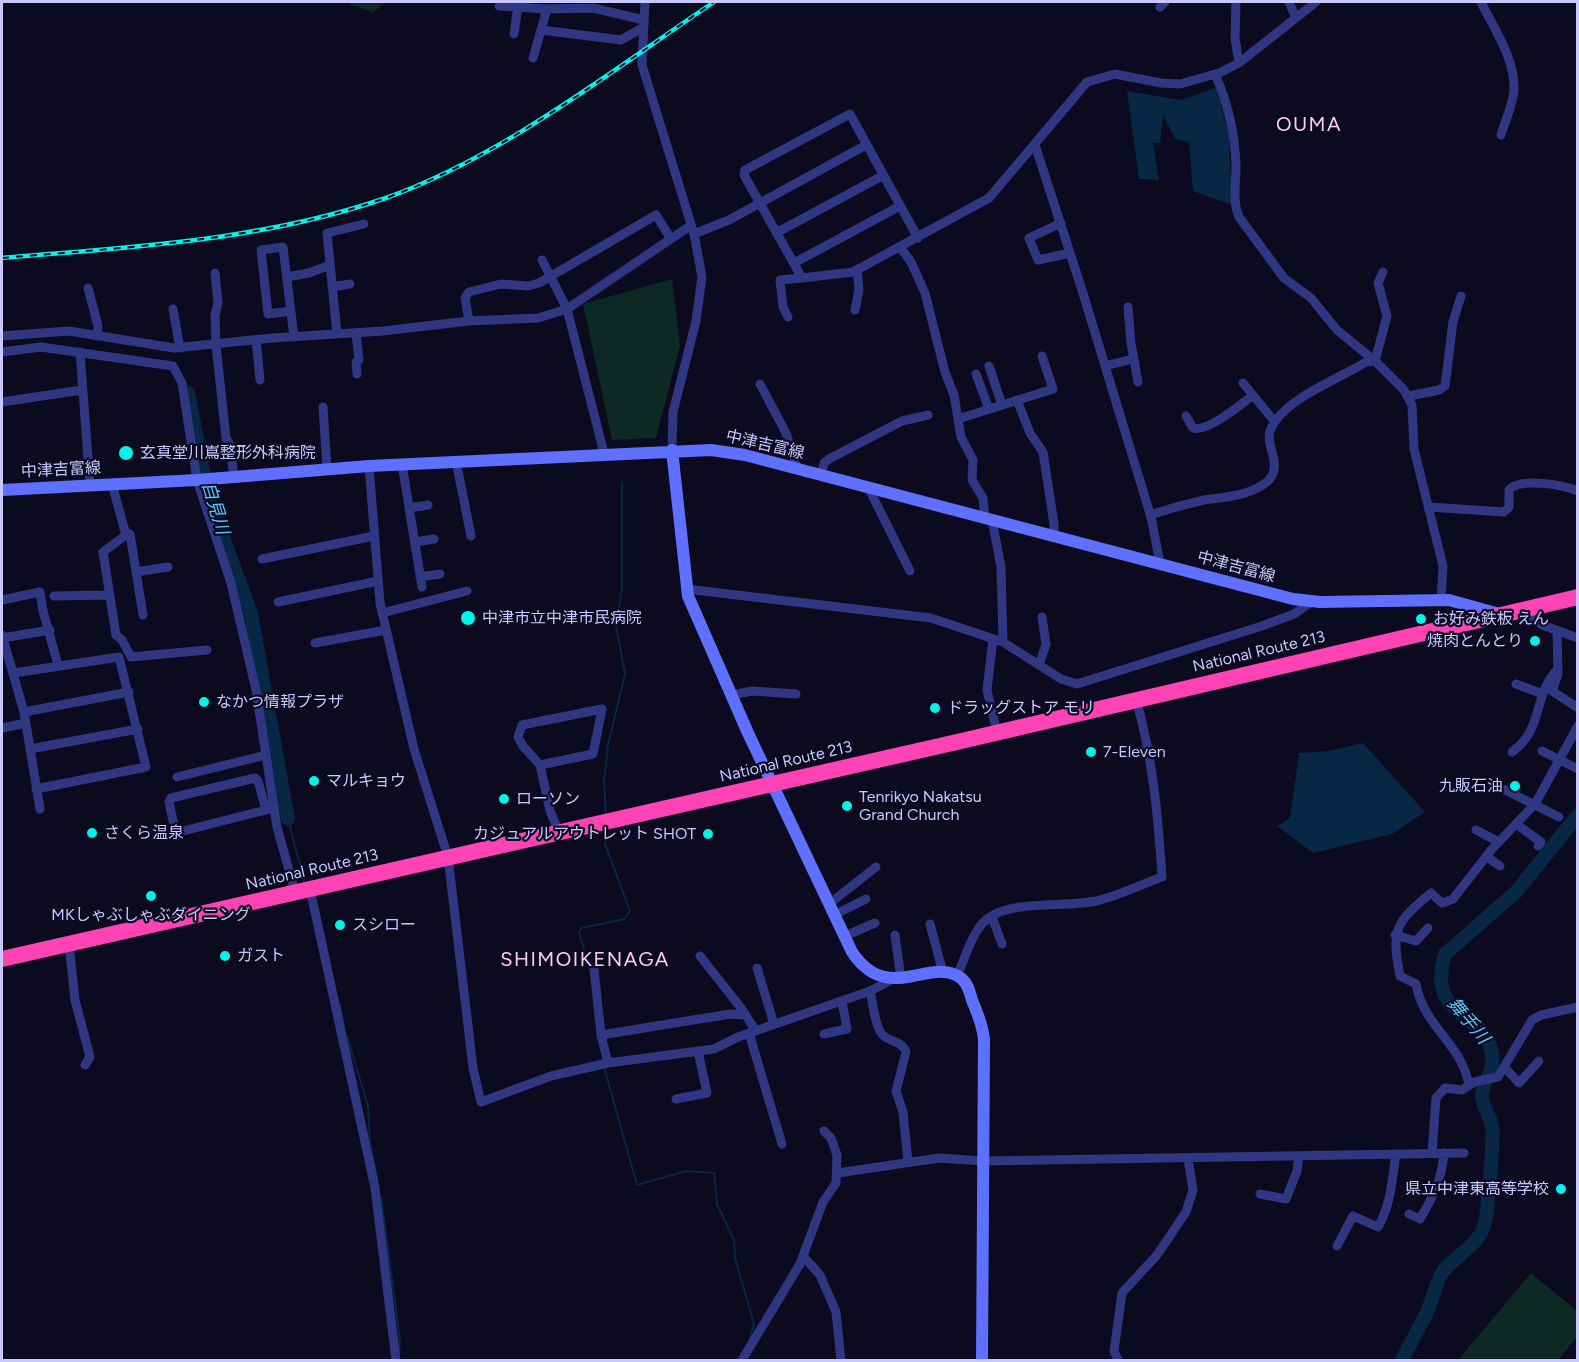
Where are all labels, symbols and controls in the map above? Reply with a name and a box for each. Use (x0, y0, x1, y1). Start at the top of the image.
district label: OUMA (1276, 113, 1342, 137)
street label: 中津吉富線 (724, 427, 806, 463)
place label: 玄真堂川嶌整形外科病院 (140, 443, 316, 463)
marker: 玄真堂川嶌整形外科病院 (117, 444, 135, 462)
street label: 中津吉富線 (21, 458, 101, 482)
water label: 自見川 (197, 479, 233, 537)
street label: 中津吉富線 (1195, 547, 1277, 587)
place label: 中津市立中津市民病院 (482, 608, 642, 628)
marker: 中津市立中津市民病院 (459, 609, 477, 627)
place label: お好み鉄板 えん (1433, 609, 1549, 629)
marker: お好み鉄板 えん (1414, 612, 1428, 626)
street label: National Route 213 (1191, 627, 1327, 677)
place label: 焼肉とんとり (1427, 631, 1523, 651)
marker: 焼肉とんとり (1528, 634, 1542, 648)
place label: なかつ情報プラザ (216, 692, 344, 712)
marker: なかつ情報プラザ (197, 695, 211, 709)
place label: ドラッグストア モリ (947, 698, 1095, 718)
marker: ドラッグストア モリ (928, 701, 942, 715)
street label: National Route 213 (718, 737, 854, 787)
place label: 7-Eleven (1103, 742, 1166, 762)
marker: 7-Eleven (1084, 745, 1098, 759)
place label: マルキョウ (326, 771, 406, 791)
marker: マルキョウ (307, 774, 321, 788)
place label: 九販石油 (1439, 776, 1503, 796)
marker: 九販石油 (1508, 779, 1522, 793)
place label: Tenrikyo Nakatsu Grand Church (859, 787, 982, 825)
place label: ローソン (516, 789, 580, 809)
marker: ローソン (497, 792, 511, 806)
marker: Tenrikyo Nakatsu Grand Church (840, 799, 854, 813)
place label: さくら温泉 (104, 823, 184, 843)
place label: カジュアルアウトレット SHOT (473, 824, 696, 844)
marker: さくら温泉 (85, 826, 99, 840)
marker: カジュアルアウトレット SHOT (701, 827, 715, 841)
street label: National Route 213 (244, 845, 380, 895)
marker: MKしゃぶしゃぶダイニング (144, 889, 158, 903)
place label: MKしゃぶしゃぶダイニング (51, 905, 251, 925)
place label: スシロー (352, 915, 416, 935)
marker: スシロー (333, 918, 347, 932)
place label: ガスト (237, 946, 285, 966)
district label: SHIMOIKENAGA (500, 948, 670, 972)
marker: ガスト (218, 949, 232, 963)
water label: 舞手川 (1442, 993, 1494, 1049)
place label: 県立中津東高等学校 (1405, 1179, 1549, 1199)
marker: 県立中津東高等学校 (1554, 1182, 1568, 1196)

